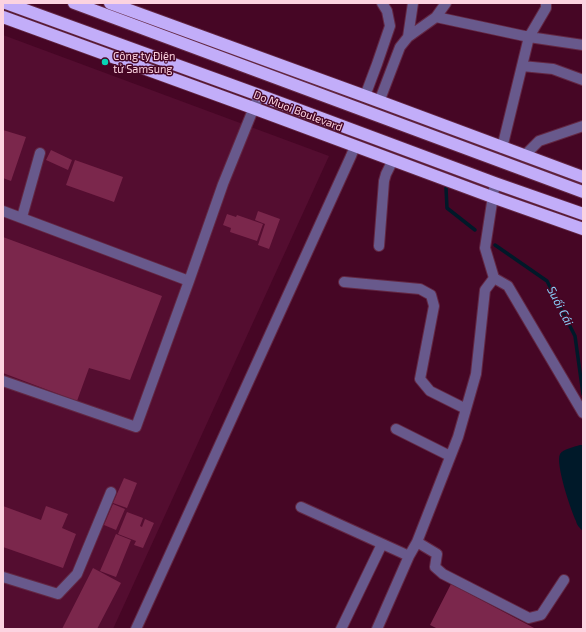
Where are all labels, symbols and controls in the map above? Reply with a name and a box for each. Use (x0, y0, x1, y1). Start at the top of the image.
place label: Công ty Điện tử Samsung (113, 49, 175, 75)
marker: Công ty Điện tử Samsung (100, 57, 110, 67)
street label: Do Muoi Boulevard (252, 88, 344, 134)
water label: Suối Cái (544, 284, 576, 328)

